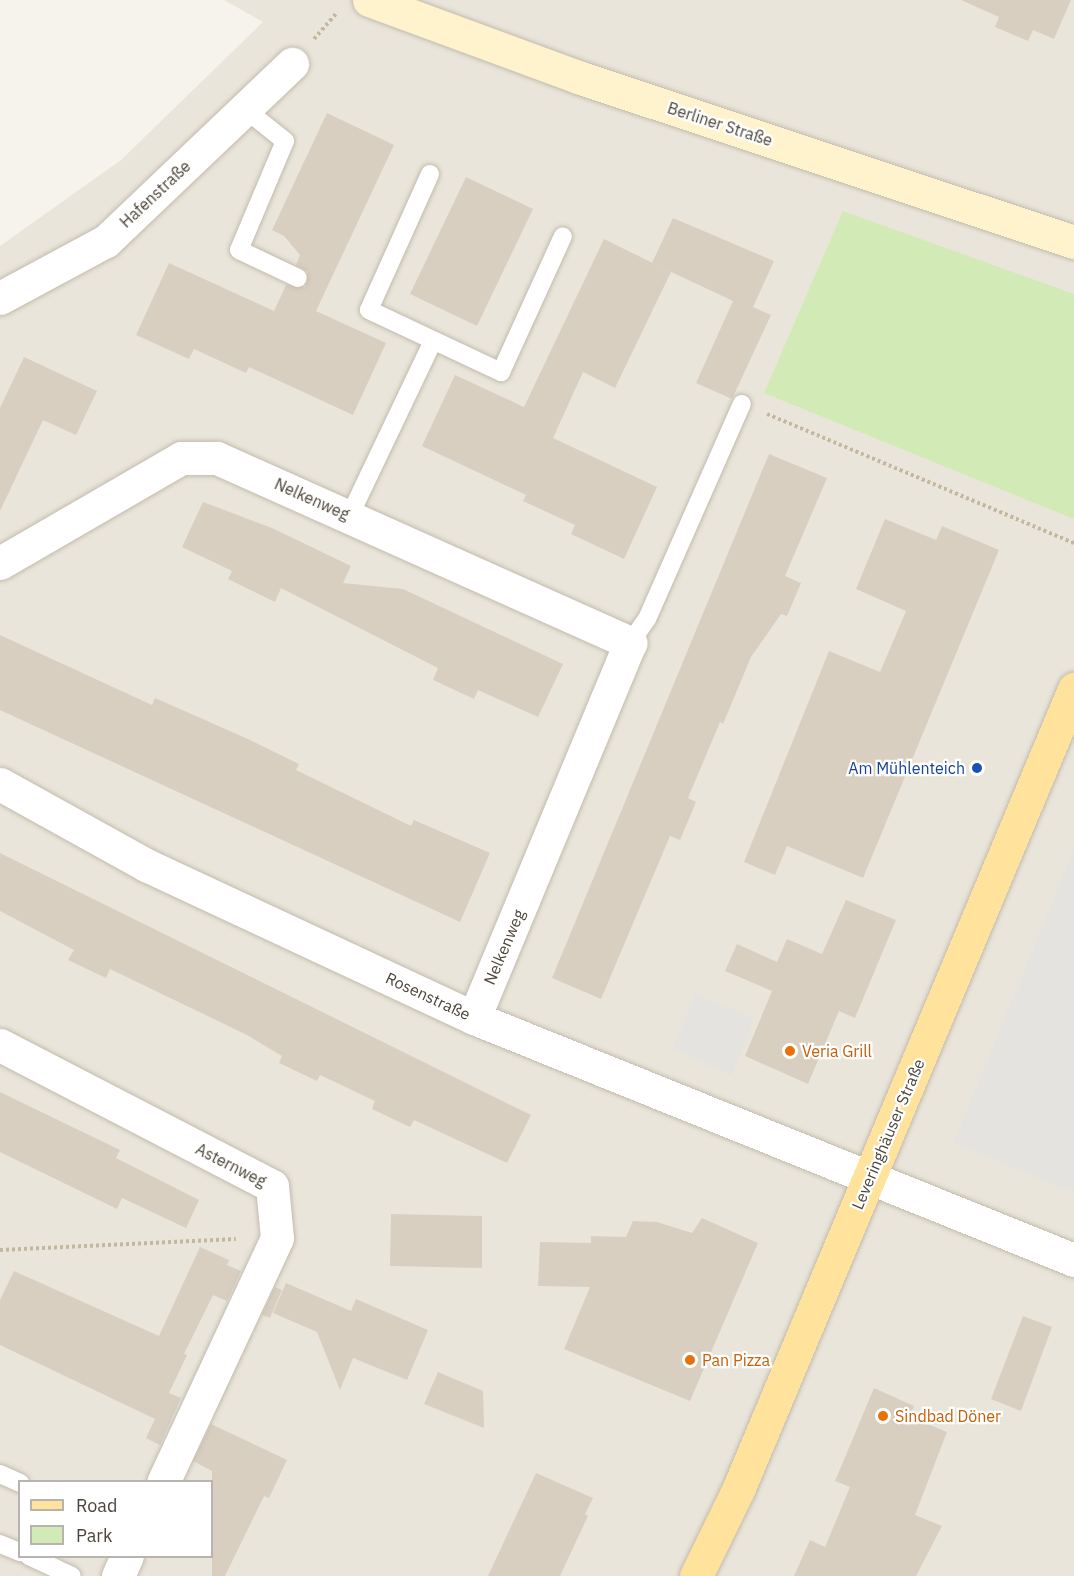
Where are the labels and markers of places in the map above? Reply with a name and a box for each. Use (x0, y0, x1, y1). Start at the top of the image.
place label: Am Mühlenteich (848, 758, 965, 778)
marker: Am Mühlenteich (970, 761, 984, 775)
place label: Veria Grill (802, 1041, 872, 1061)
marker: Veria Grill (783, 1044, 797, 1058)
place label: Pan Pizza (702, 1350, 770, 1370)
marker: Pan Pizza (683, 1353, 697, 1367)
place label: Sindbad Döner (895, 1406, 1001, 1426)
marker: Sindbad Döner (876, 1409, 890, 1423)

